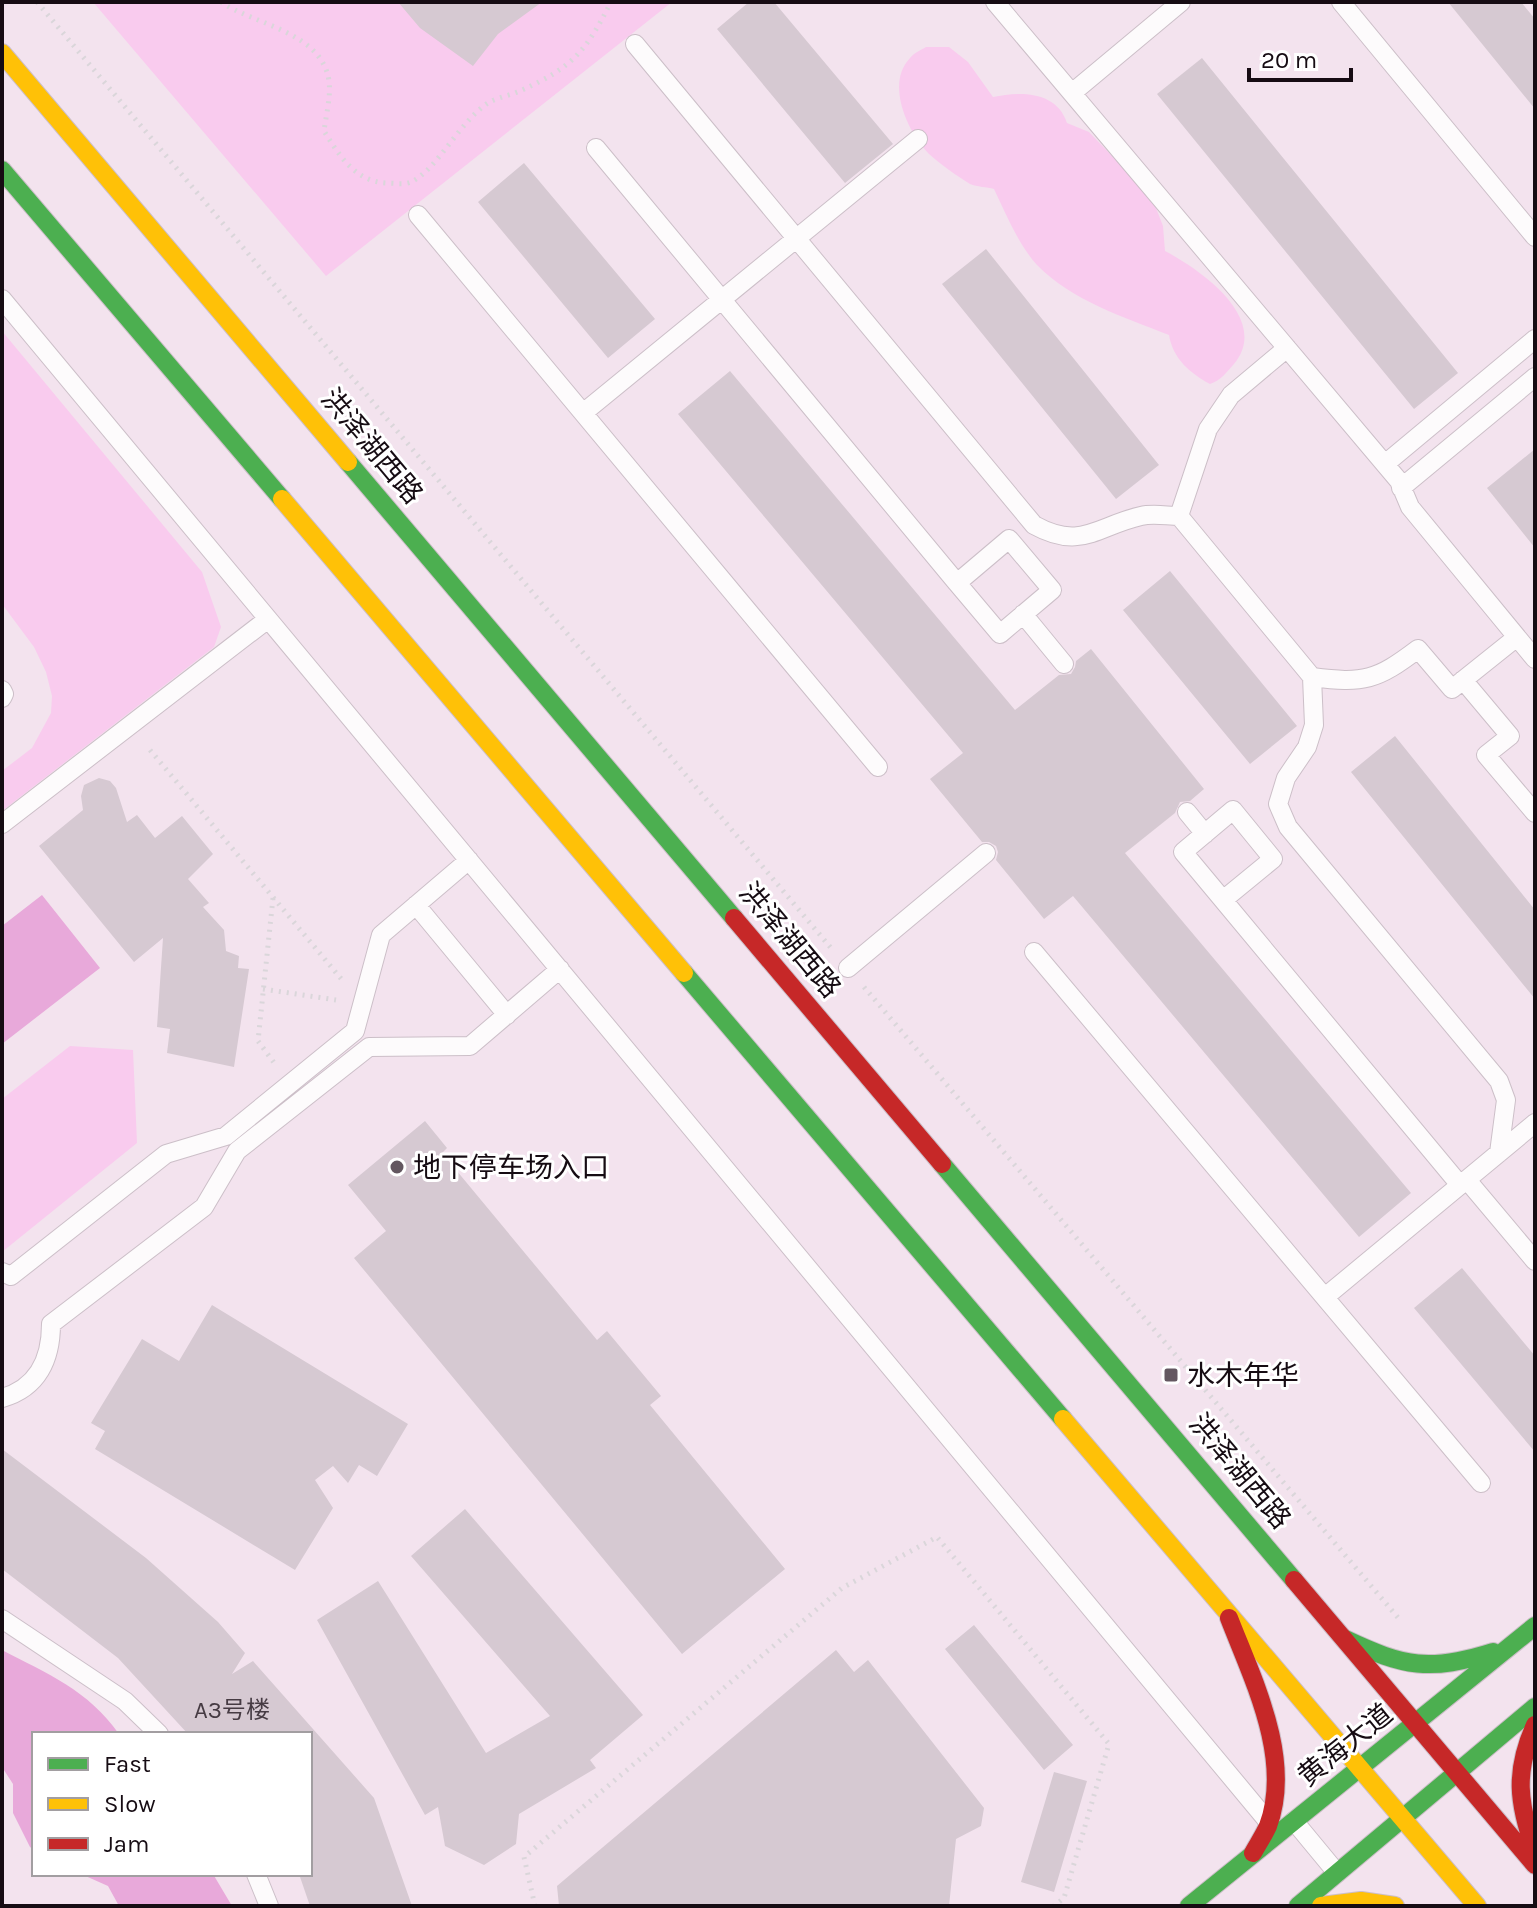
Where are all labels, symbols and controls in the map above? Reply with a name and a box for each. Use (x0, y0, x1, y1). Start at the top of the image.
scale bar (1249, 32, 1351, 82)
text: 20 m (1261, 46, 1317, 74)
street label: 洪泽湖西路 (314, 382, 430, 510)
street label: 洪泽湖西路 (732, 876, 848, 1004)
place label: 地下停车场入口 (413, 1151, 609, 1184)
marker: 地下停车场入口 (388, 1158, 406, 1176)
place label: 水木年华 (1187, 1359, 1299, 1392)
marker: 水木年华 (1162, 1366, 1180, 1384)
street label: 洪泽湖西路 (1182, 1407, 1298, 1535)
house number: A3号楼 (194, 1696, 270, 1724)
street label: 黄海大道 (1291, 1697, 1399, 1793)
legend (32, 1732, 312, 1876)
text: Fast (104, 1750, 151, 1778)
text: Slow (104, 1790, 156, 1818)
text: Jam (104, 1830, 149, 1858)

